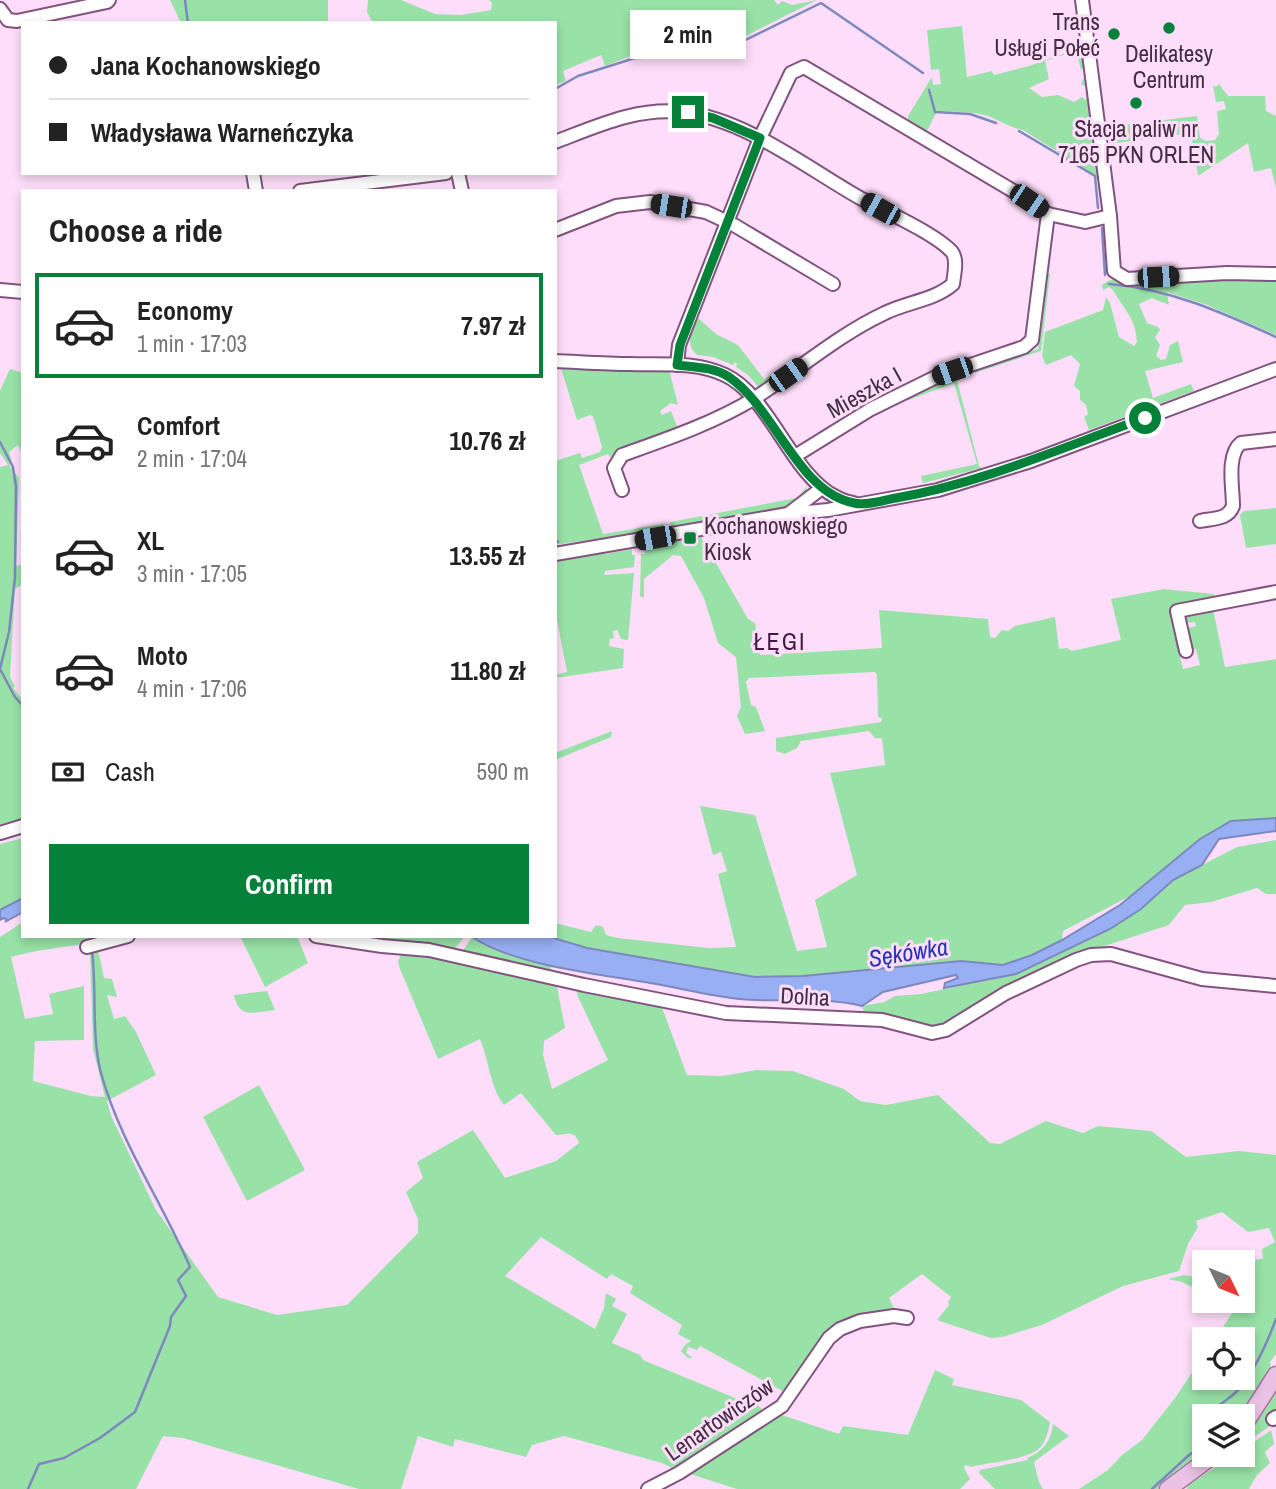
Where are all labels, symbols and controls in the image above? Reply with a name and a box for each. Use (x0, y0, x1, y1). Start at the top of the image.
place label: Trans Usługi Połeć (994, 6, 1100, 63)
callout: 2 min (630, 10, 746, 60)
text: 2 min (663, 19, 713, 50)
marker: Delikatesy Centrum (1161, 20, 1177, 36)
marker: Trans Usługi Połeć (1106, 26, 1122, 42)
place label: Delikatesy Centrum (1125, 38, 1214, 95)
text: Jana Kochanowskiego (91, 48, 321, 83)
marker: Stacja paliw nr 7165 PKN ORLEN (1128, 95, 1144, 111)
route end (672, 96, 704, 128)
place label: Stacja paliw nr 7165 PKN ORLEN (1058, 113, 1214, 170)
text: Władysława Warneńczyka (91, 115, 353, 150)
car (1006, 181, 1053, 221)
car (857, 190, 904, 228)
car (649, 192, 694, 220)
text: Choose a ride (49, 209, 223, 252)
car (1137, 265, 1180, 289)
text: Economy (137, 293, 233, 328)
icon: car (53, 294, 116, 357)
text: 7.97 zł (461, 308, 525, 343)
text: 1 min · 17:03 (137, 328, 247, 359)
car (765, 354, 812, 396)
car (929, 354, 976, 388)
street label: Mieszka I (821, 359, 907, 425)
route start (1129, 402, 1161, 434)
text: Comfort (137, 408, 220, 443)
icon: car (53, 409, 116, 472)
text: 10.76 zł (449, 423, 525, 458)
text: 2 min · 17:04 (137, 443, 247, 474)
place label: Kochanowskiego Kiosk (704, 510, 848, 567)
text: XL (137, 523, 164, 558)
icon: car (53, 524, 116, 587)
car (633, 524, 678, 552)
marker: Kochanowskiego Kiosk (682, 530, 698, 546)
text: 13.55 zł (449, 538, 525, 573)
text: 3 min · 17:05 (137, 558, 247, 589)
district label: ŁĘGI (754, 625, 806, 657)
text: Moto (137, 638, 188, 673)
icon: car (53, 639, 116, 702)
text: 11.80 zł (450, 653, 525, 688)
text: 4 min · 17:06 (137, 673, 247, 704)
icon: cash (49, 753, 87, 791)
text: Cash (105, 754, 155, 789)
text: 590 m (477, 756, 529, 787)
button: Confirm (49, 844, 529, 924)
water label: Sękówka (866, 930, 950, 974)
street label: Dolna (780, 979, 831, 1013)
north arrow (1192, 1250, 1255, 1312)
map controls (1192, 1250, 1255, 1467)
button: locate (1192, 1327, 1255, 1390)
street label: Lenartowiczów (659, 1370, 780, 1468)
button: layers (1192, 1404, 1255, 1467)

